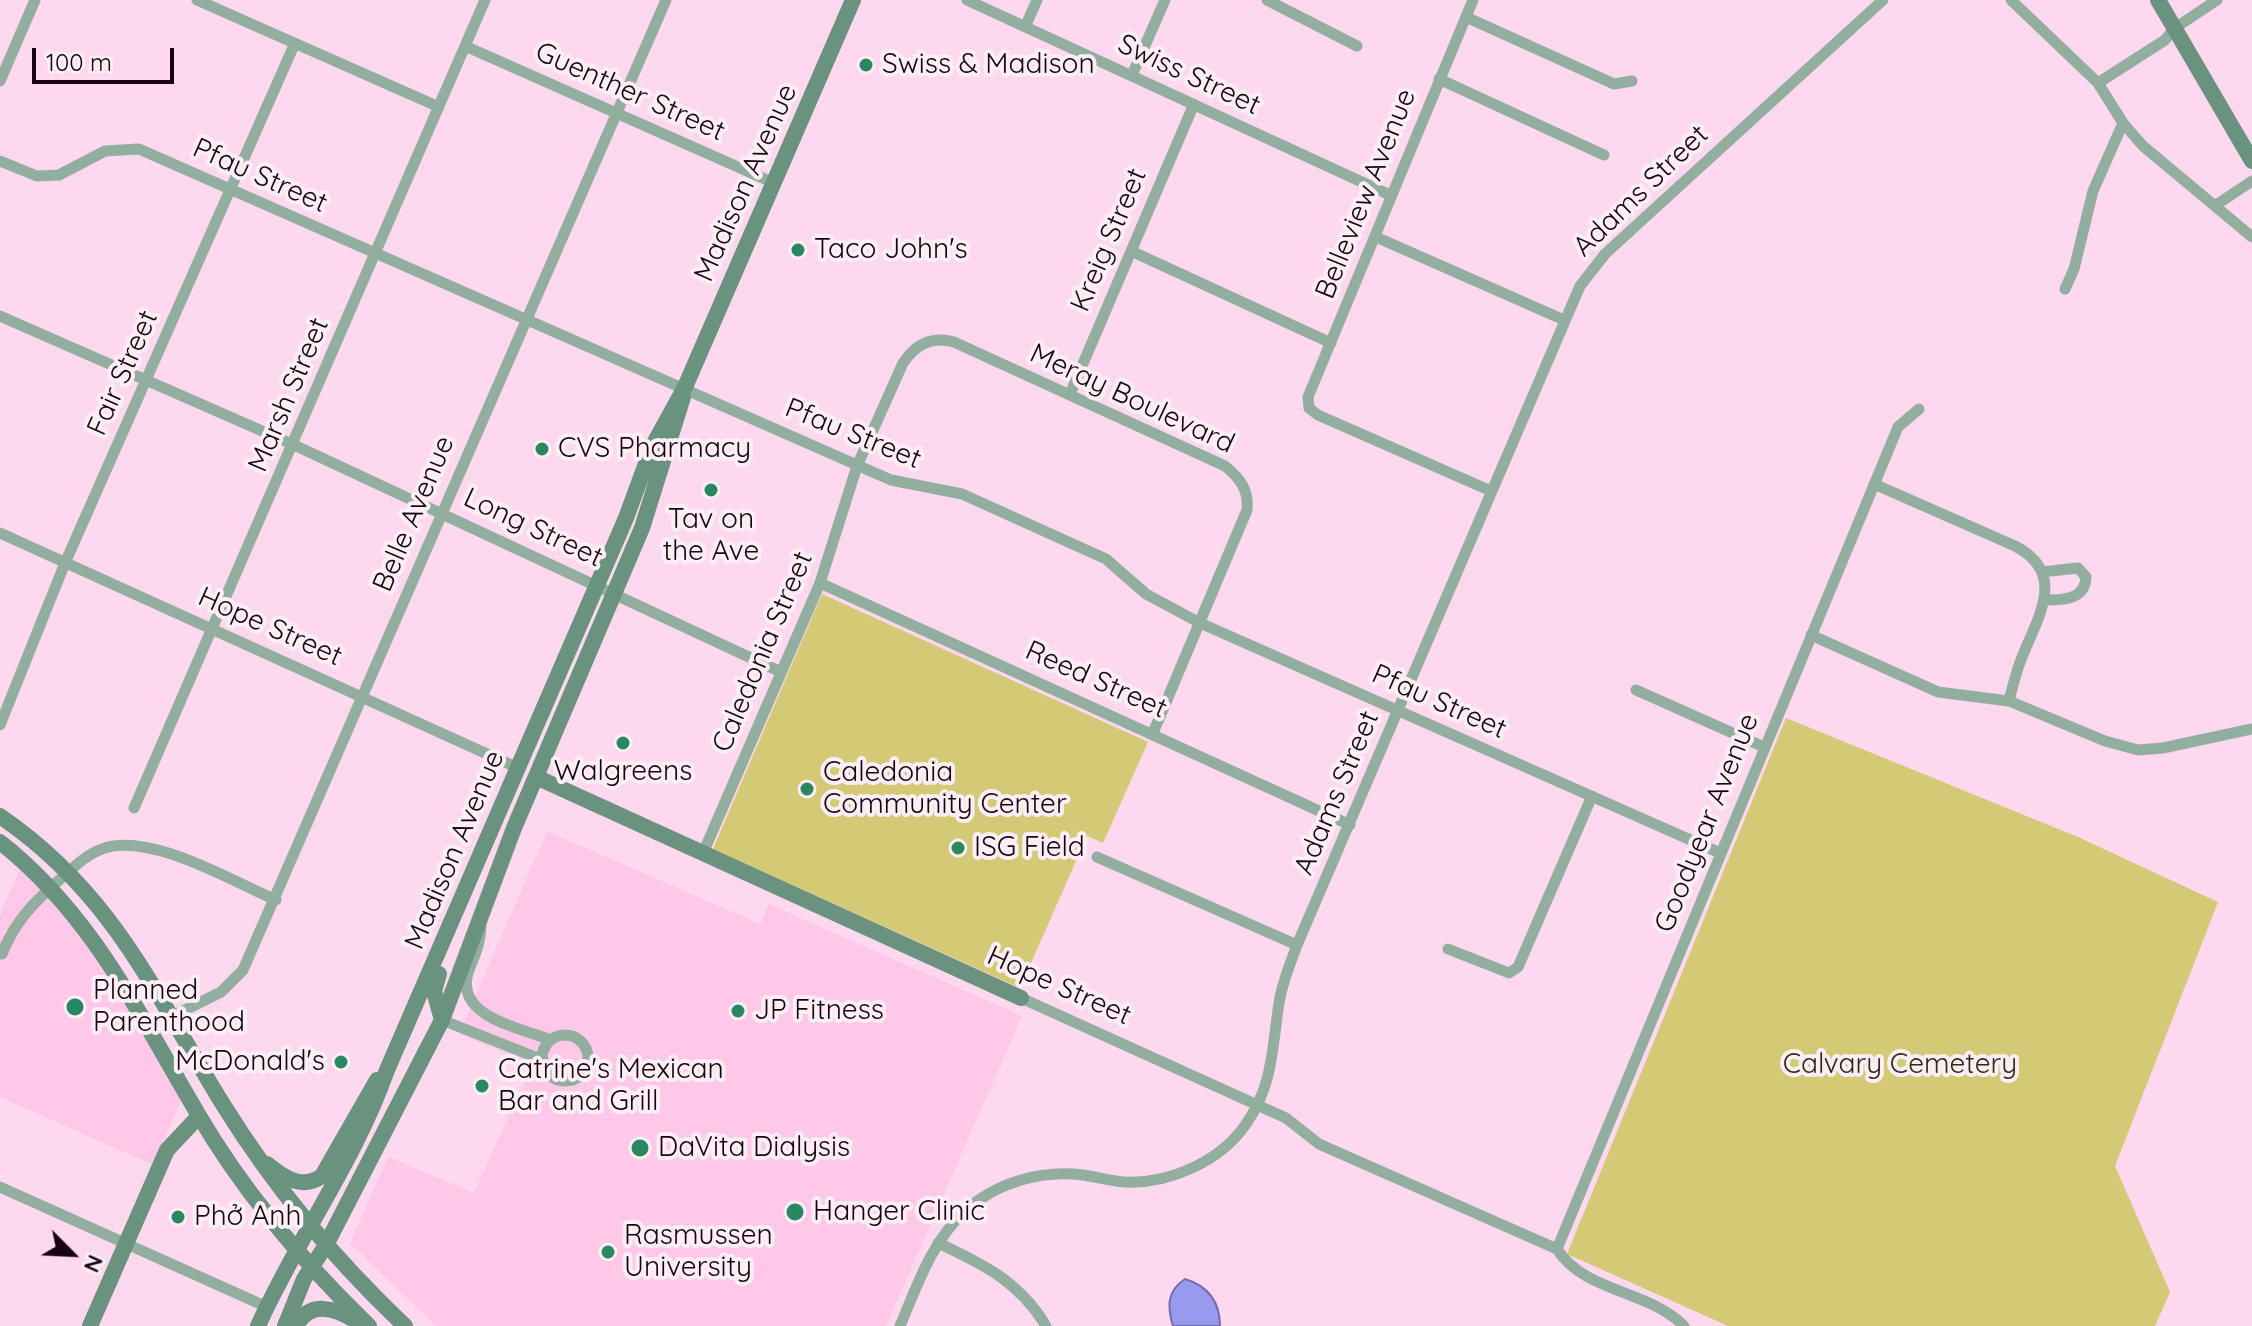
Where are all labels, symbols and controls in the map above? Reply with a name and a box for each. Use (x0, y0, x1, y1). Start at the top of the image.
street label: Swiss Street (1112, 27, 1266, 123)
scale bar (36, 32, 178, 82)
street label: Guenther Street (530, 35, 730, 149)
text: 100 m (46, 47, 112, 77)
place label: Swiss & Madison (882, 48, 1095, 82)
marker: Swiss & Madison (857, 56, 875, 74)
street label: Madison Avenue (687, 79, 805, 287)
street label: Belleview Avenue (1309, 84, 1423, 304)
street label: Adams Street (1566, 118, 1716, 264)
street label: Pfau Street (187, 131, 333, 221)
street label: Kreig Street (1064, 163, 1154, 317)
place label: Taco John's (814, 233, 968, 267)
marker: Taco John's (789, 241, 807, 259)
street label: Fair Street (81, 305, 165, 441)
street label: Marsh Street (241, 313, 337, 477)
street label: Meray Boulevard (1024, 337, 1240, 461)
street label: Pfau Street (780, 391, 926, 477)
street label: Belle Avenue (366, 431, 462, 597)
place label: CVS Pharmacy (558, 432, 751, 466)
marker: CVS Pharmacy (533, 440, 551, 458)
street label: Long Street (458, 481, 608, 575)
marker: Tav on the Ave (702, 481, 720, 499)
place label: Tav on the Ave (663, 503, 759, 569)
street label: Caledonia Street (706, 547, 820, 757)
street label: Hope Street (193, 580, 347, 674)
street label: Reed Street (1020, 634, 1172, 726)
street label: Pfau Street (1366, 657, 1512, 747)
street label: Adams Street (1287, 706, 1387, 880)
street label: Goodyear Avenue (1648, 709, 1766, 937)
marker: Walgreens (614, 734, 632, 752)
street label: Madison Avenue (398, 746, 512, 954)
place label: Walgreens (554, 755, 692, 789)
place label: Caledonia Community Center (823, 756, 1067, 822)
marker: Caledonia Community Center (798, 780, 816, 798)
place label: ISG Field (974, 831, 1085, 865)
marker: ISG Field (949, 839, 967, 857)
street label: Hope Street (982, 939, 1136, 1033)
place label: Planned Parenthood (93, 974, 245, 1040)
place label: JP Fitness (754, 994, 884, 1028)
marker: Planned Parenthood (64, 996, 86, 1018)
marker: JP Fitness (729, 1002, 747, 1020)
place label: McDonald's (175, 1045, 325, 1079)
park label: Calvary Cemetery (1783, 1048, 2017, 1082)
marker: McDonald's (332, 1053, 350, 1071)
place label: Catrine's Mexican Bar and Grill (498, 1053, 724, 1119)
marker: Catrine's Mexican Bar and Grill (473, 1077, 491, 1095)
place label: DaVita Dialysis (658, 1131, 850, 1165)
marker: DaVita Dialysis (629, 1137, 651, 1159)
place label: Hanger Clinic (813, 1195, 985, 1229)
place label: Phở Anh (194, 1200, 301, 1234)
marker: Hanger Clinic (784, 1201, 806, 1223)
marker: Phở Anh (169, 1208, 187, 1226)
north arrow (32, 1214, 112, 1294)
place label: Rasmussen University (624, 1219, 773, 1285)
marker: Rasmussen University (599, 1243, 617, 1261)
text: N (78, 1251, 110, 1277)

